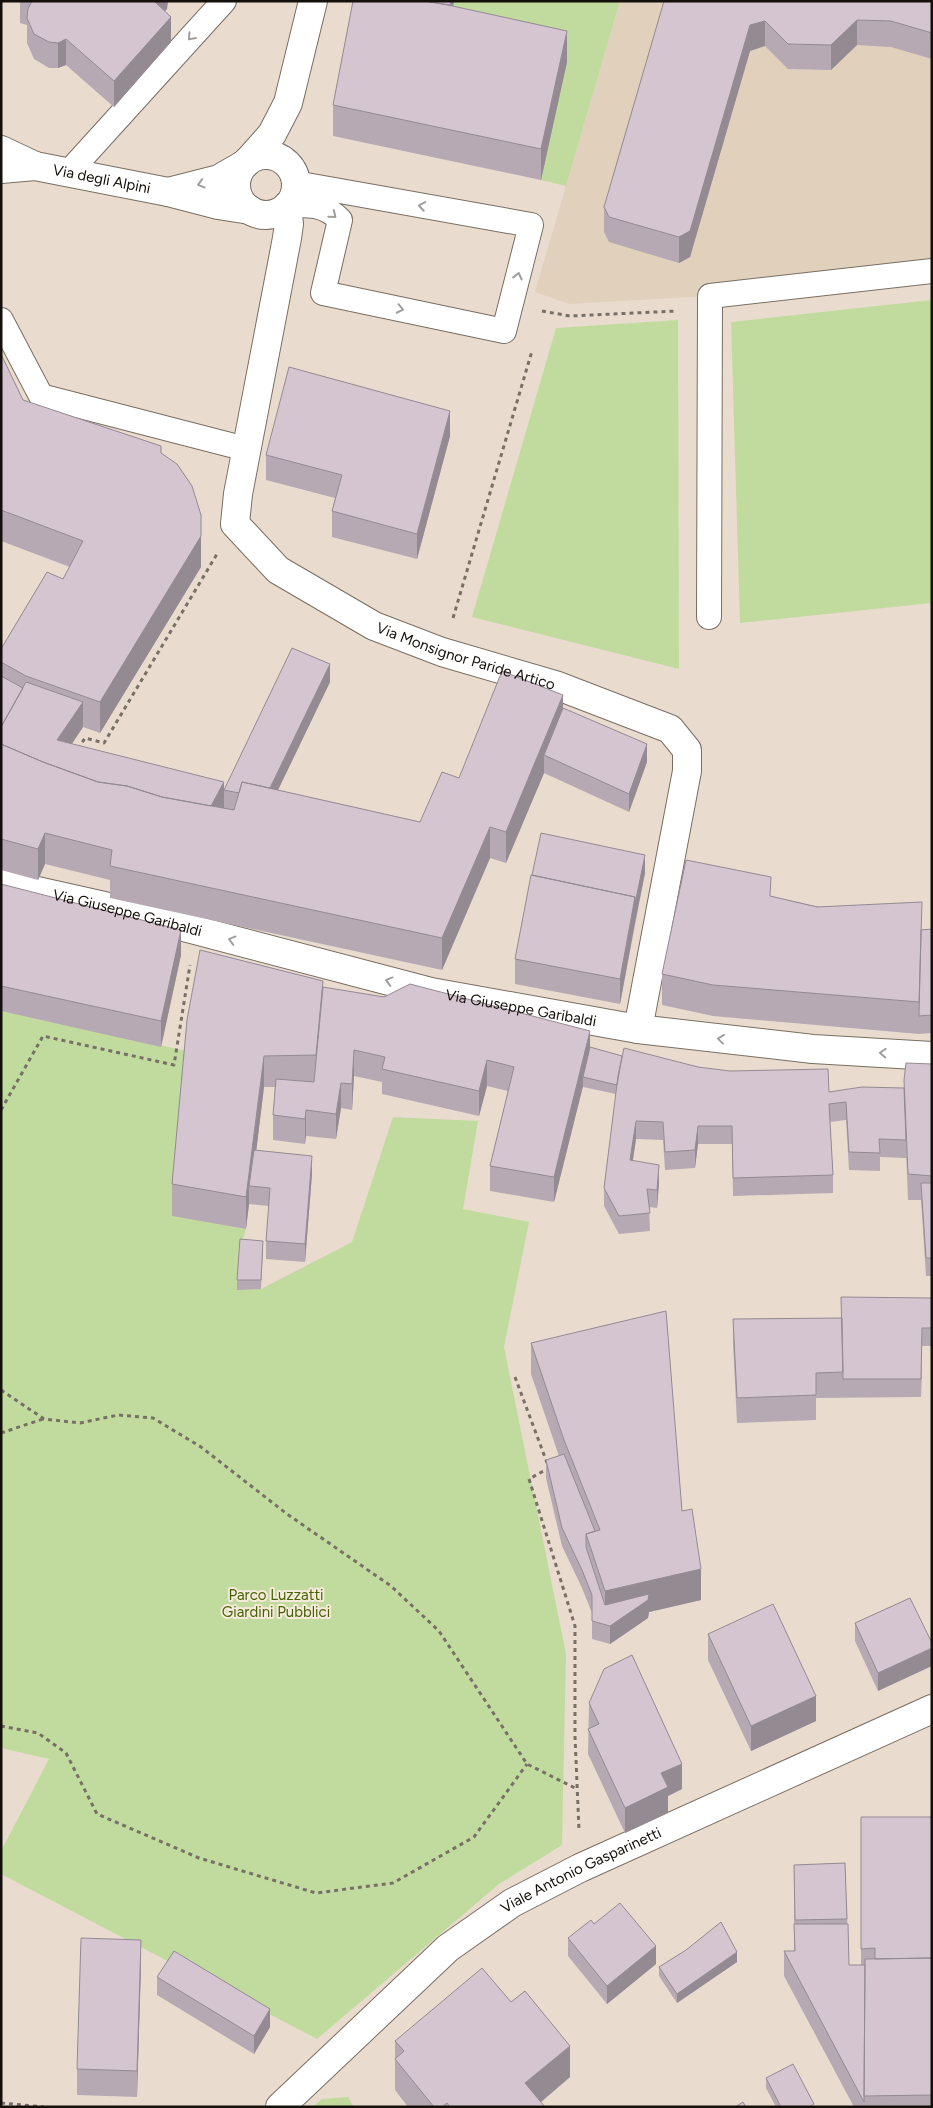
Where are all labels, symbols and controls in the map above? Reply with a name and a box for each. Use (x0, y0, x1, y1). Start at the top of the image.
one-way arrow (188, 32, 197, 41)
street label: Via degli Alpini (51, 161, 152, 197)
one-way arrow (198, 179, 206, 189)
one-way arrow (417, 201, 426, 211)
one-way arrow (327, 209, 336, 218)
one-way arrow (512, 271, 523, 280)
one-way arrow (396, 303, 405, 314)
street label: Via Monsignor Paride Artico (374, 619, 558, 694)
street label: Via Giuseppe Garibaldi (51, 886, 204, 940)
one-way arrow (228, 935, 236, 945)
one-way arrow (385, 976, 394, 987)
street label: Via Giuseppe Garibaldi (444, 986, 598, 1030)
one-way arrow (717, 1034, 726, 1044)
one-way arrow (879, 1048, 887, 1059)
park label: Parco Luzzatti Giardini Pubblici (222, 1586, 330, 1621)
street label: Viale Antonio Gasparinetti (497, 1823, 664, 1917)

